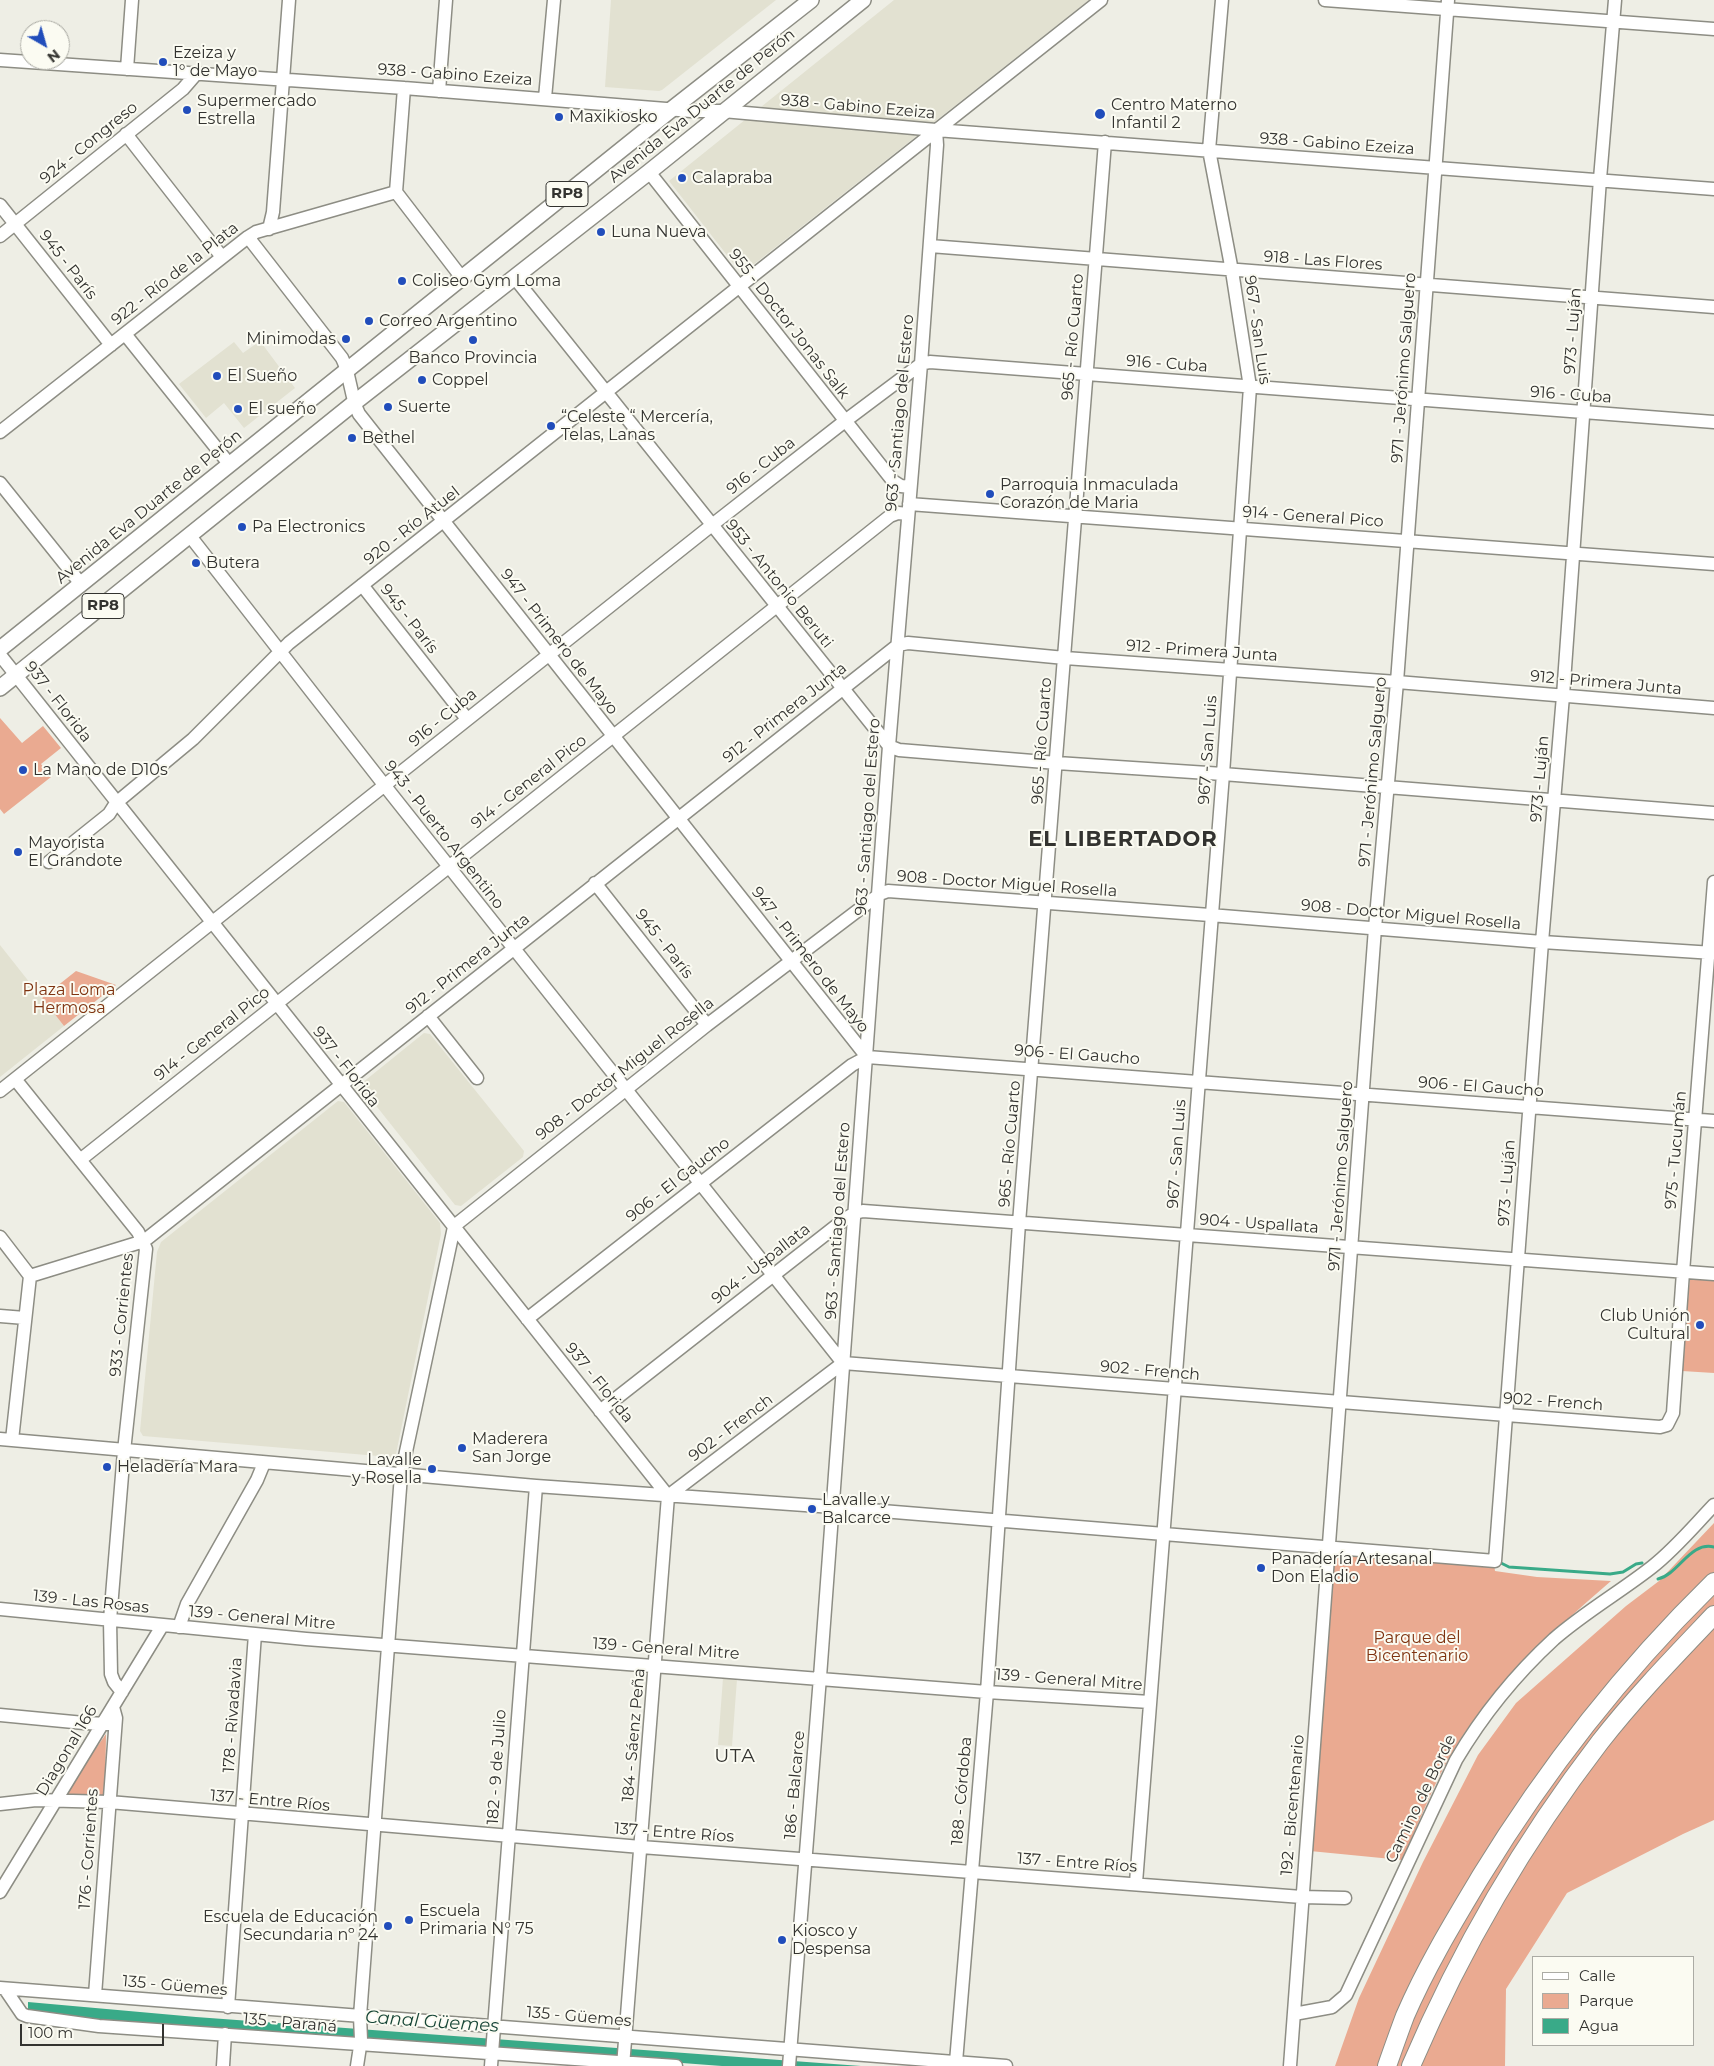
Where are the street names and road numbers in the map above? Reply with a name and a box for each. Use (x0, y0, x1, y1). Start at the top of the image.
street label: Avenida Eva Duarte de Perón (605, 25, 799, 187)
street label: 938 - Gabino Ezeiza (377, 60, 533, 90)
street label: 938 - Gabino Ezeiza (780, 91, 936, 123)
street label: 924 - Congreso (36, 98, 142, 188)
street label: 938 - Gabino Ezeiza (1259, 129, 1415, 159)
road number: RP8 (546, 182, 588, 206)
street label: 922 - Río de la Plata (108, 218, 242, 330)
street label: 945 - París (35, 226, 101, 304)
street label: 955 - Doctor Jonas Salk (725, 245, 853, 403)
street label: 918 - Las Flores (1263, 247, 1383, 275)
street label: 971 - Jerónimo Salguero (1388, 272, 1420, 464)
street label: 965 - Río Cuarto (1058, 273, 1088, 401)
street label: 967 - San Luis (1240, 274, 1274, 386)
street label: 973 - Luján (1560, 287, 1586, 375)
street label: 963 - Santiago del Estero (882, 314, 918, 512)
street label: 916 - Cuba (1126, 352, 1208, 376)
street label: 916 - Cuba (1530, 383, 1612, 407)
street label: Avenida Eva Duarte de Perón (52, 426, 246, 588)
street label: 916 - Cuba (723, 433, 799, 499)
street label: 920 - Río Atuel (360, 483, 464, 569)
street label: 914 - General Pico (1242, 502, 1384, 532)
street label: 953 - Antonio Beruti (721, 516, 837, 652)
street label: 947 - Primero de Mayo (496, 565, 622, 719)
street label: 945 - París (376, 580, 442, 658)
road number: RP8 (82, 594, 124, 618)
street label: 912 - Primera Junta (1125, 636, 1279, 666)
street label: 937 - Florida (20, 658, 96, 746)
street label: 912 - Primera Junta (719, 659, 851, 767)
street label: 912 - Primera Junta (1529, 667, 1683, 699)
street label: 971 - Jerónimo Salguero (1355, 676, 1391, 868)
street label: 965 - Río Cuarto (1028, 677, 1056, 805)
street label: 916 - Cuba (405, 685, 481, 751)
street label: 967 - San Luis (1195, 695, 1221, 805)
street label: 963 - Santiago del Estero (852, 718, 884, 916)
street label: 914 - General Pico (467, 731, 591, 833)
street label: 973 - Luján (1527, 735, 1553, 823)
street label: 943 - Puerto Argentino (380, 757, 508, 913)
street label: 908 - Doctor Miguel Rosella (896, 867, 1118, 901)
street label: 947 - Primero de Mayo (747, 883, 873, 1037)
street label: 908 - Doctor Miguel Rosella (1300, 896, 1522, 934)
street label: 945 - París (631, 905, 697, 983)
street label: 912 - Primera Junta (402, 910, 534, 1018)
street label: 914 - General Pico (150, 983, 274, 1085)
street label: 908 - Doctor Miguel Rosella (532, 993, 718, 1145)
street label: 937 - Florida (308, 1023, 384, 1111)
street label: 906 - El Gaucho (1013, 1041, 1141, 1069)
street label: 906 - El Gaucho (1417, 1073, 1545, 1101)
street label: 965 - Río Cuarto (995, 1080, 1025, 1208)
street label: 971 - Jerónimo Salguero (1325, 1080, 1357, 1272)
street label: 975 - Tucumán (1661, 1090, 1691, 1210)
street label: 967 - San Luis (1164, 1099, 1190, 1209)
street label: 963 - Santiago del Estero (822, 1122, 854, 1320)
street label: 906 - El Gaucho (622, 1134, 734, 1226)
street label: 973 - Luján (1494, 1139, 1520, 1227)
street label: 904 - Uspallata (1199, 1210, 1319, 1238)
street label: 904 - Uspallata (708, 1220, 814, 1308)
street label: 933 - Corrientes (106, 1252, 138, 1378)
street label: 937 - Florida (561, 1339, 637, 1427)
street label: 902 - French (1099, 1357, 1201, 1385)
street label: 902 - French (1502, 1389, 1604, 1415)
street label: 902 - French (685, 1390, 777, 1466)
street label: 139 - Las Rosas (32, 1586, 150, 1618)
street label: 139 - General Mitre (188, 1602, 336, 1634)
street label: 139 - General Mitre (592, 1634, 740, 1664)
street label: 178 - Rivadavia (219, 1657, 247, 1773)
street label: 139 - General Mitre (995, 1665, 1143, 1695)
street label: 184 - Sáenz Peña (619, 1667, 649, 1803)
street label: Diagonal 166 (33, 1702, 101, 1800)
street label: 182 - 9 de Julio (483, 1709, 511, 1825)
street label: 186 - Balcarce (781, 1730, 809, 1840)
street label: Camino de Borde (1382, 1732, 1460, 1866)
street label: 192 - Bicentenario (1277, 1734, 1309, 1876)
street label: 188 - Córdoba (948, 1736, 976, 1846)
street label: 137 - Entre Ríos (209, 1786, 331, 1816)
street label: 176 - Corrientes (75, 1788, 103, 1910)
street label: 137 - Entre Ríos (613, 1819, 735, 1847)
street label: 137 - Entre Ríos (1016, 1849, 1138, 1877)
street label: 135 - Güemes (122, 1972, 228, 2000)
street label: 135 - Güemes (526, 2003, 632, 2031)
street label: 135 - Paraná (242, 2009, 338, 2037)

